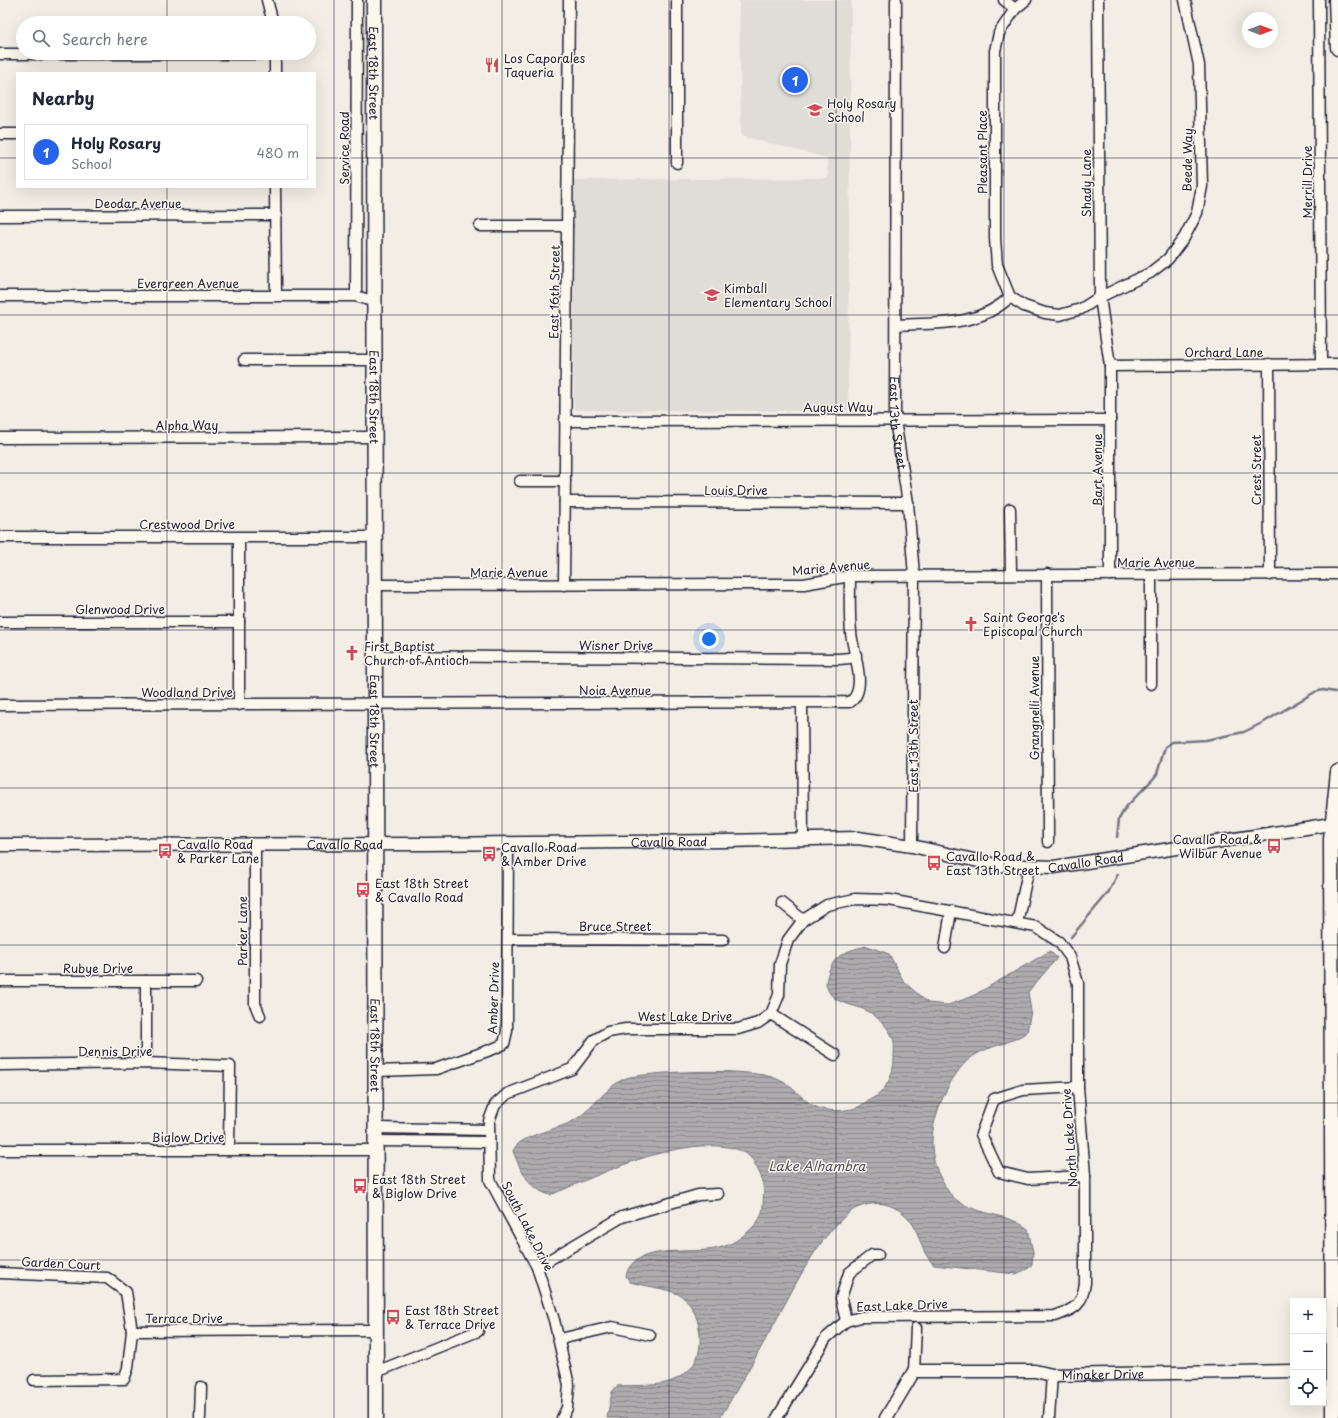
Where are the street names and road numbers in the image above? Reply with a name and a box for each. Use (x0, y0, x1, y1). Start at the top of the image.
street label: East 18th Street (365, 26, 383, 120)
street label: Pleasant Place (973, 110, 991, 194)
street label: Service Road (335, 111, 353, 185)
street label: Beede Way (1177, 128, 1197, 192)
street label: Merrill Drive (1298, 146, 1316, 218)
street label: Shady Lane (1077, 149, 1095, 217)
street label: Deodar Avenue (94, 194, 182, 212)
street label: East 16th Street (544, 245, 564, 339)
street label: Evergreen Avenue (137, 274, 239, 292)
street label: Orchard Lane (1184, 343, 1264, 361)
street label: East 18th Street (365, 350, 384, 444)
street label: East 13th Street (886, 376, 912, 471)
street label: August Way (803, 398, 873, 416)
street label: Alpha Way (156, 416, 219, 434)
street label: Bart Avenue (1088, 433, 1106, 506)
street label: Crest Street (1247, 435, 1265, 505)
street label: Louis Drive (704, 481, 768, 499)
street label: Crestwood Drive (139, 515, 235, 533)
street label: Marie Avenue (1117, 553, 1195, 571)
street label: Marie Avenue (791, 555, 871, 579)
street label: Marie Avenue (470, 563, 548, 581)
street label: Glenwood Drive (75, 600, 165, 618)
street label: Wisner Drive (579, 636, 653, 654)
street label: Grangnelli Avenue (1025, 655, 1043, 760)
street label: East 18th Street (366, 674, 384, 768)
street label: Noia Avenue (579, 681, 652, 699)
street label: Woodland Drive (141, 683, 233, 701)
street label: East 13th Street (904, 699, 922, 793)
street label: Cavallo Road (631, 832, 707, 851)
street label: Cavallo Road (307, 835, 383, 853)
street label: Cavallo Road (1048, 847, 1125, 876)
street label: Parker Lane (233, 896, 251, 966)
street label: Bruce Street (579, 917, 651, 935)
street label: Rubye Drive (63, 959, 133, 977)
street label: Amber Drive (483, 961, 503, 1035)
street label: East 18th Street (366, 998, 385, 1092)
street label: West Lake Drive (638, 1007, 732, 1025)
street label: Dennis Drive (78, 1042, 152, 1060)
street label: North Lake Drive (1057, 1088, 1081, 1188)
street label: Biglow Drive (152, 1128, 224, 1146)
street label: South Lake Drive (498, 1178, 558, 1274)
street label: Garden Court (21, 1252, 101, 1274)
street label: East Lake Drive (856, 1294, 948, 1316)
street label: Terrace Drive (145, 1309, 223, 1327)
street label: Minaker Drive (1061, 1364, 1144, 1384)

